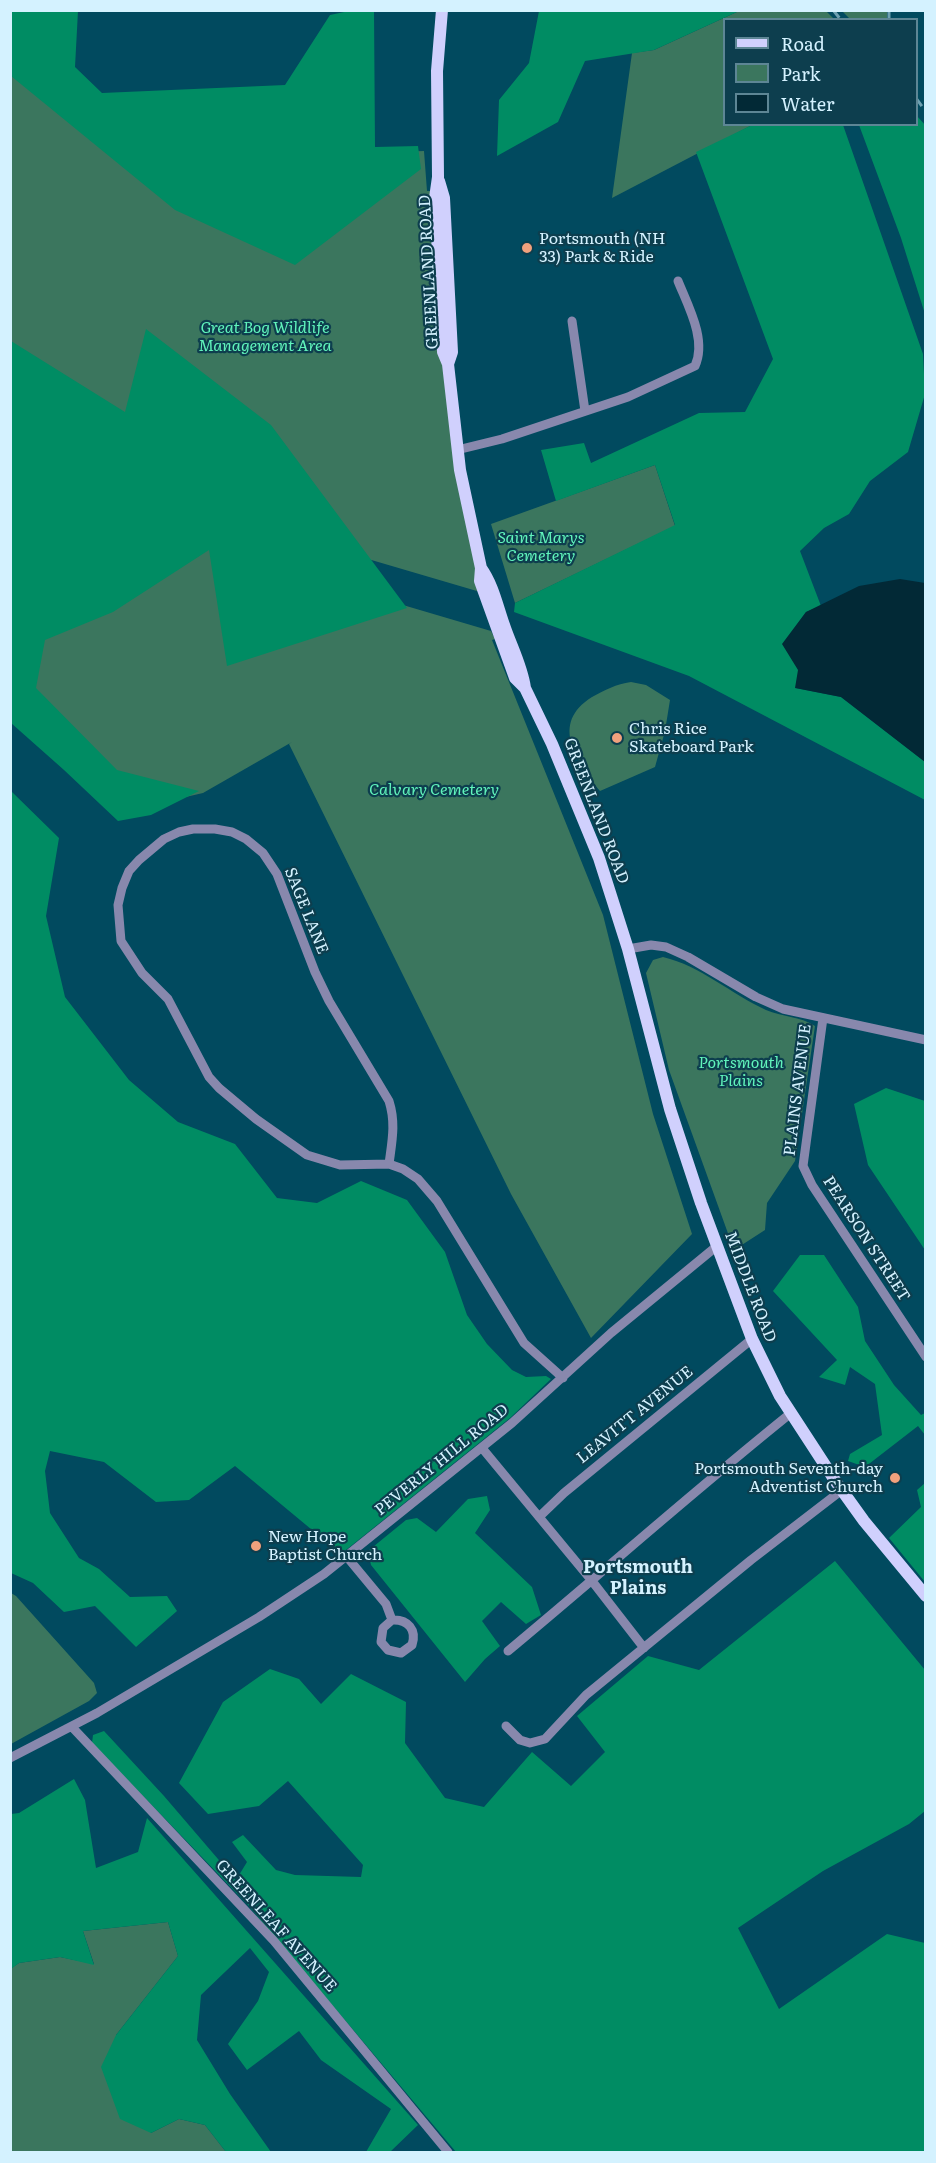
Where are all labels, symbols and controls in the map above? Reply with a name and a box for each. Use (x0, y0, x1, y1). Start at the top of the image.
legend (723, 18, 918, 126)
text: Road (781, 30, 825, 57)
text: Park (781, 60, 820, 87)
text: Water (781, 90, 834, 117)
street label: GREENLAND ROAD (415, 194, 443, 350)
place label: Portsmouth (NH 33) Park & Ride (539, 229, 666, 267)
marker: Portsmouth (NH 33) Park & Ride (520, 241, 534, 255)
park label: Great Bog Wildlife Management Area (198, 318, 332, 356)
park label: Saint Marys Cemetery (497, 528, 585, 566)
place label: Chris Rice Skateboard Park (629, 719, 754, 757)
marker: Chris Rice Skateboard Park (610, 731, 624, 745)
street label: GREENLAND ROAD (559, 735, 633, 887)
park label: Calvary Cemetery (369, 780, 499, 800)
street label: SAGE LANE (280, 865, 332, 957)
street label: PLAINS AVENUE (780, 1023, 816, 1157)
park label: Portsmouth Plains (698, 1053, 784, 1091)
street label: PEARSON STREET (818, 1173, 914, 1305)
street label: MIDDLE ROAD (720, 1229, 780, 1345)
street label: LEAVITT AVENUE (573, 1362, 697, 1468)
street label: PEVERLY HILL ROAD (371, 1400, 513, 1520)
place label: Portsmouth Seventh-day Adventist Church (694, 1459, 883, 1497)
marker: Portsmouth Seventh-day Adventist Church (888, 1471, 902, 1485)
place label: New Hope Baptist Church (268, 1527, 382, 1565)
marker: New Hope Baptist Church (249, 1539, 263, 1553)
district label: Portsmouth Plains (583, 1557, 693, 1600)
street label: GREENLEAF AVENUE (212, 1856, 340, 1996)

